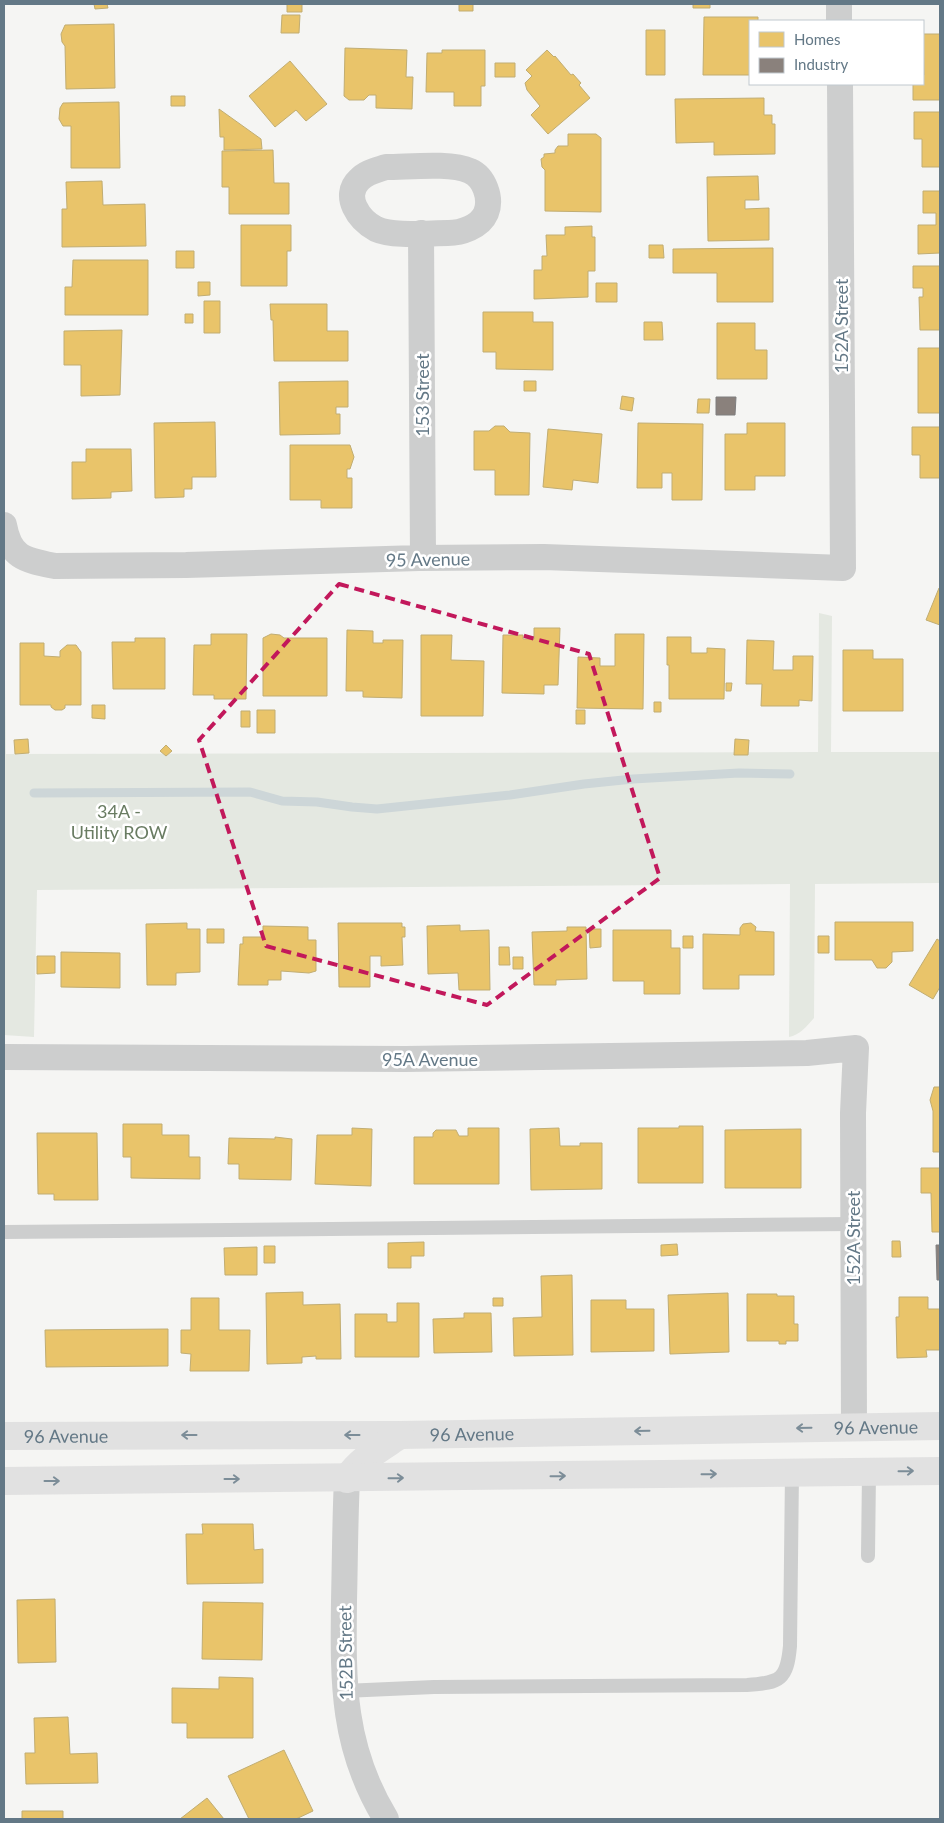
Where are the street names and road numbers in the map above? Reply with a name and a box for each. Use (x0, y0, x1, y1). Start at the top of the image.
street label: 152A Street (830, 278, 852, 373)
street label: 153 Street (411, 353, 433, 437)
street label: 95 Avenue (386, 547, 470, 571)
street label: 95A Avenue (382, 1048, 478, 1070)
street label: 152A Street (842, 1190, 864, 1285)
street label: 96 Avenue (833, 1415, 918, 1439)
street label: 96 Avenue (430, 1422, 514, 1446)
street label: 96 Avenue (24, 1425, 108, 1447)
street label: 152B Street (333, 1605, 357, 1701)

